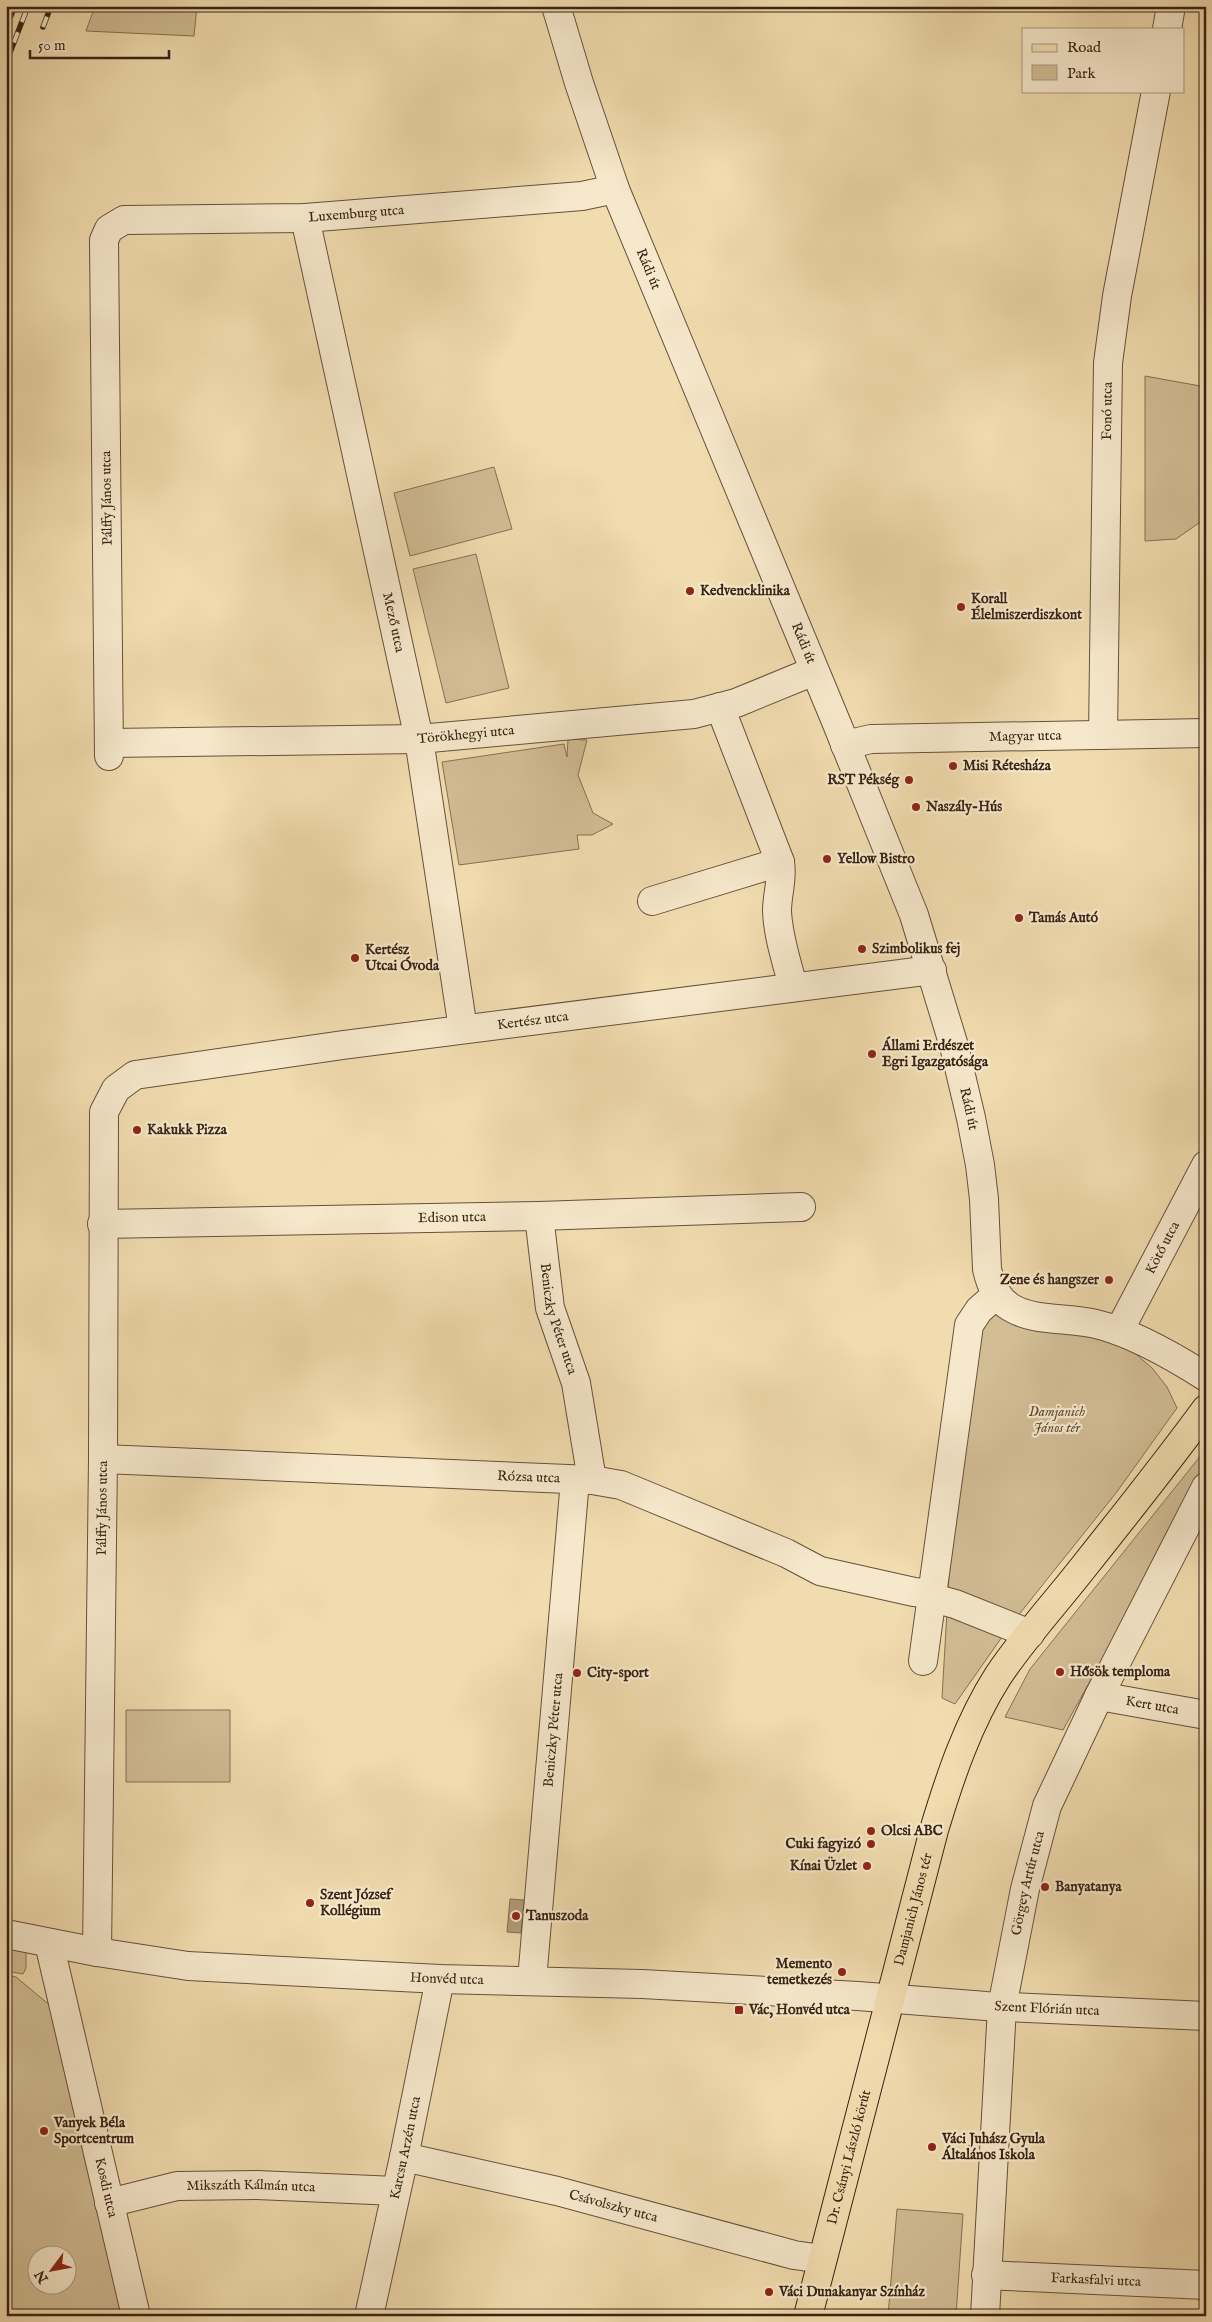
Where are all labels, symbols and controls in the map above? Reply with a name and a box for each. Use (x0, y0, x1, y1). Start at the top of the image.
scale bar (30, 28, 169, 60)
legend (1022, 28, 1184, 92)
text: 50 m (38, 36, 66, 55)
text: Road (1067, 38, 1102, 57)
text: Park (1067, 64, 1097, 83)
street label: Luxemburg utca (308, 201, 406, 227)
street label: Rádi út (632, 246, 665, 293)
street label: Fonó utca (1098, 381, 1117, 440)
street label: Pálffy János utca (97, 450, 117, 545)
place label: Kedvencklinika (700, 582, 791, 600)
marker: Kedvencklinika (684, 585, 696, 597)
place label: Korall Élelmiszerdiszkont (971, 590, 1082, 624)
street label: Mező utca (378, 591, 409, 655)
marker: Korall Élelmiszerdiszkont (955, 601, 967, 613)
street label: Rádi út (787, 620, 820, 667)
street label: Törökhegyi utca (417, 721, 516, 748)
street label: Magyar utca (989, 727, 1063, 746)
place label: Misi Rétesháza (963, 757, 1052, 775)
marker: Misi Rétesháza (947, 760, 959, 772)
place label: RST Pékség (827, 771, 900, 789)
marker: RST Pékség (903, 774, 915, 786)
place label: Naszály-Hús (925, 798, 1002, 816)
marker: Naszály-Hús (910, 801, 922, 813)
place label: Yellow Bistro (837, 850, 915, 868)
marker: Yellow Bistro (821, 853, 833, 865)
place label: Tamás Autó (1028, 909, 1099, 927)
marker: Tamás Autó (1013, 912, 1025, 924)
place label: Szimbolikus fej (872, 940, 960, 958)
place label: Kertész Utcai Óvoda (364, 941, 440, 975)
marker: Szimbolikus fej (856, 943, 868, 955)
marker: Kertész Utcai Óvoda (349, 952, 361, 964)
street label: Kertész utca (496, 1007, 570, 1034)
place label: Állami Erdészet Egri Igazgatósága (881, 1036, 989, 1071)
marker: Állami Erdészet Egri Igazgatósága (866, 1048, 878, 1060)
street label: Rádi út (955, 1086, 982, 1132)
place label: Kakukk Pizza (147, 1121, 228, 1139)
marker: Kakukk Pizza (131, 1124, 143, 1136)
street label: Edison utca (418, 1208, 487, 1227)
street label: Kötő utca (1141, 1217, 1184, 1277)
street label: Beniczky Péter utca (536, 1262, 582, 1378)
place label: Zene és hangszer (1000, 1271, 1100, 1289)
marker: Zene és hangszer (1103, 1274, 1115, 1286)
park label: Damjanich János tér (1029, 1403, 1085, 1437)
street label: Pálffy János utca (93, 1460, 112, 1556)
street label: Rózsa utca (497, 1467, 561, 1488)
place label: Hősök temploma (1070, 1663, 1171, 1681)
place label: City-sport (587, 1664, 649, 1682)
marker: Hősök temploma (1054, 1666, 1066, 1678)
marker: City-sport (571, 1667, 583, 1679)
street label: Beniczky Péter utca (540, 1671, 567, 1788)
street label: Kert utca (1124, 1692, 1181, 1719)
place label: Olcsi ABC (881, 1822, 943, 1840)
marker: Olcsi ABC (865, 1825, 877, 1837)
street label: Görgey Artúr utca (1007, 1828, 1049, 1937)
place label: Cuki fagyizó (786, 1835, 861, 1853)
marker: Cuki fagyizó (865, 1838, 877, 1850)
street label: Damjanich János tér (890, 1851, 937, 1968)
place label: Kínai Üzlet (790, 1856, 857, 1875)
marker: Kínai Üzlet (861, 1860, 873, 1872)
place label: Banyatanya (1055, 1878, 1122, 1896)
marker: Banyatanya (1039, 1881, 1051, 1893)
place label: Szent József Kollégium (320, 1886, 394, 1920)
marker: Szent József Kollégium (304, 1897, 316, 1909)
place label: Tanuszoda (525, 1907, 589, 1925)
marker: Tanuszoda (510, 1910, 522, 1922)
place label: Memento temetkezés (766, 1955, 832, 1989)
marker: Memento temetkezés (836, 1966, 848, 1978)
street label: Honvéd utca (409, 1968, 485, 1989)
street label: Szent Flórián utca (994, 1997, 1101, 2020)
place label: Vác, Honvéd utca (748, 2001, 851, 2019)
marker: Vác, Honvéd utca (733, 2004, 745, 2016)
street label: Dr. Csányi László körút (823, 2088, 875, 2226)
street label: Karcsu Arzén utca (386, 2094, 425, 2201)
place label: Vanyek Béla Sportcentrum (53, 2114, 134, 2148)
marker: Vanyek Béla Sportcentrum (38, 2125, 50, 2137)
place label: Váci Juhász Gyula Általános Iskola (941, 2130, 1046, 2164)
marker: Váci Juhász Gyula Általános Iskola (926, 2141, 938, 2153)
street label: Kosdi utca (90, 2156, 122, 2220)
street label: Mikszáth Kálmán utca (186, 2176, 317, 2197)
street label: Csávolszky utca (567, 2186, 661, 2227)
north arrow (28, 2244, 78, 2294)
text: N (31, 2266, 53, 2287)
street label: Farkasfalvi utca (1050, 2269, 1142, 2291)
place label: Váci Dunakanyar Színház (778, 2283, 925, 2301)
marker: Váci Dunakanyar Színház (763, 2286, 775, 2298)

